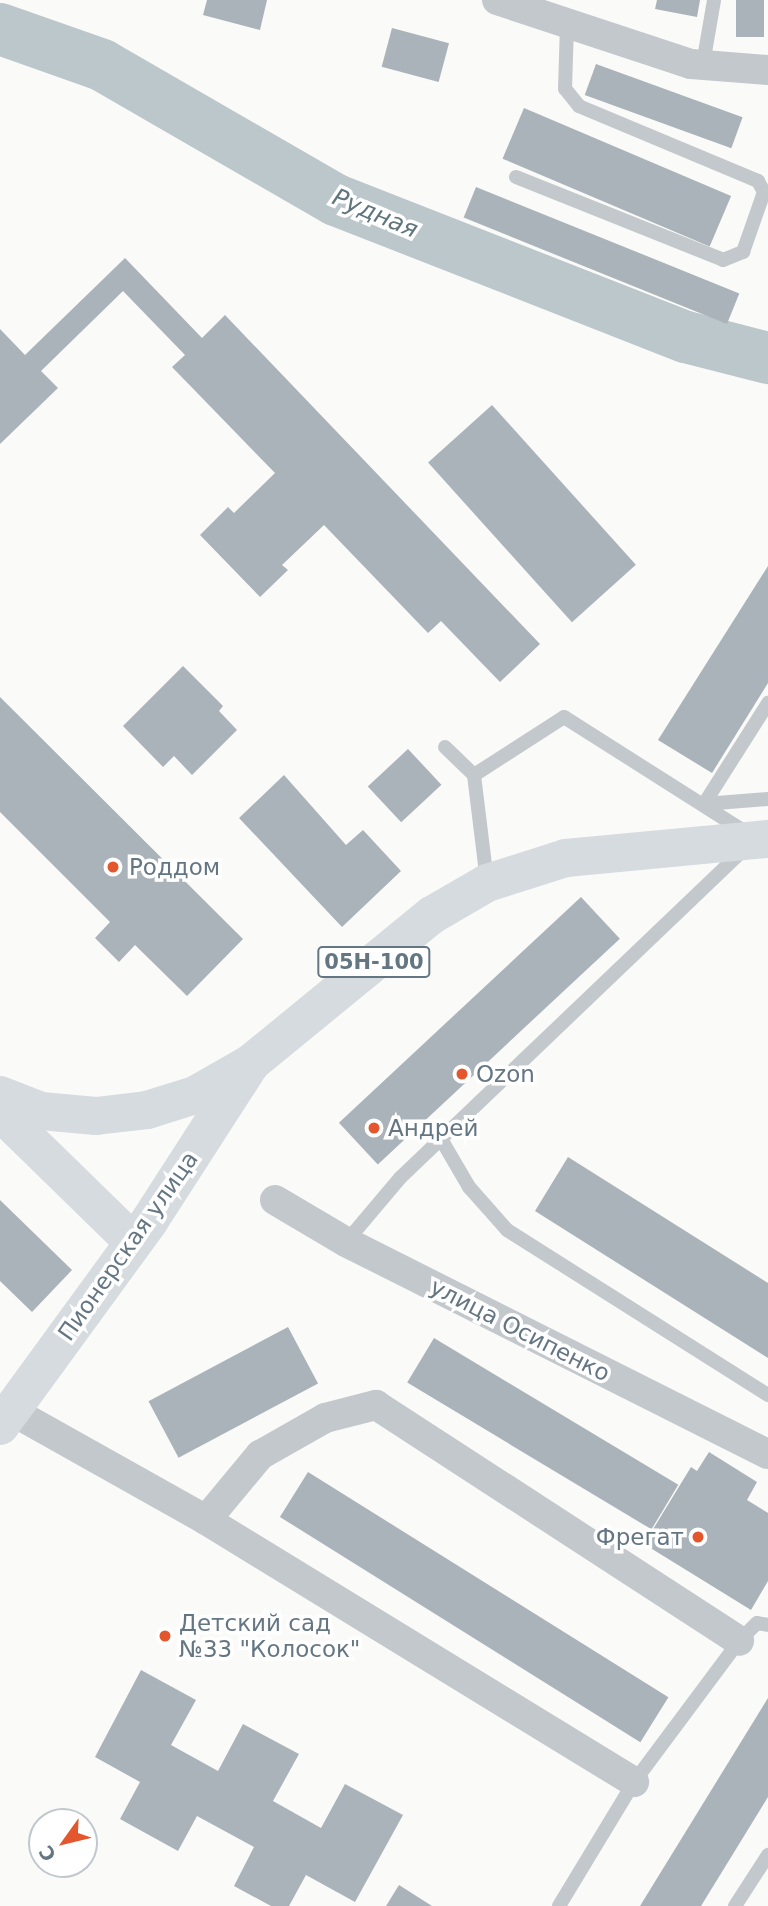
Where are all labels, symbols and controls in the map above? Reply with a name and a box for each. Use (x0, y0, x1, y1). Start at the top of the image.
water label: Рудная (328, 183, 422, 245)
place label: Роддом (129, 853, 220, 881)
marker: Роддом (103, 857, 123, 877)
road number: 05Н-100 (316, 944, 432, 979)
place label: Ozon (476, 1060, 535, 1088)
marker: Ozon (454, 1066, 470, 1082)
place label: Андрей (388, 1114, 478, 1142)
marker: Андрей (366, 1120, 382, 1136)
street label: Пионерская улица (52, 1146, 204, 1346)
street label: улица Осипенко (425, 1273, 615, 1387)
place label: Фрегат (596, 1523, 684, 1551)
marker: Фрегат (690, 1529, 706, 1545)
place label: Детский сад №33 "Колосок" (179, 1609, 360, 1663)
marker: Детский сад №33 "Колосок" (157, 1628, 173, 1644)
north arrow (28, 1808, 98, 1878)
text: С (34, 1842, 60, 1866)

